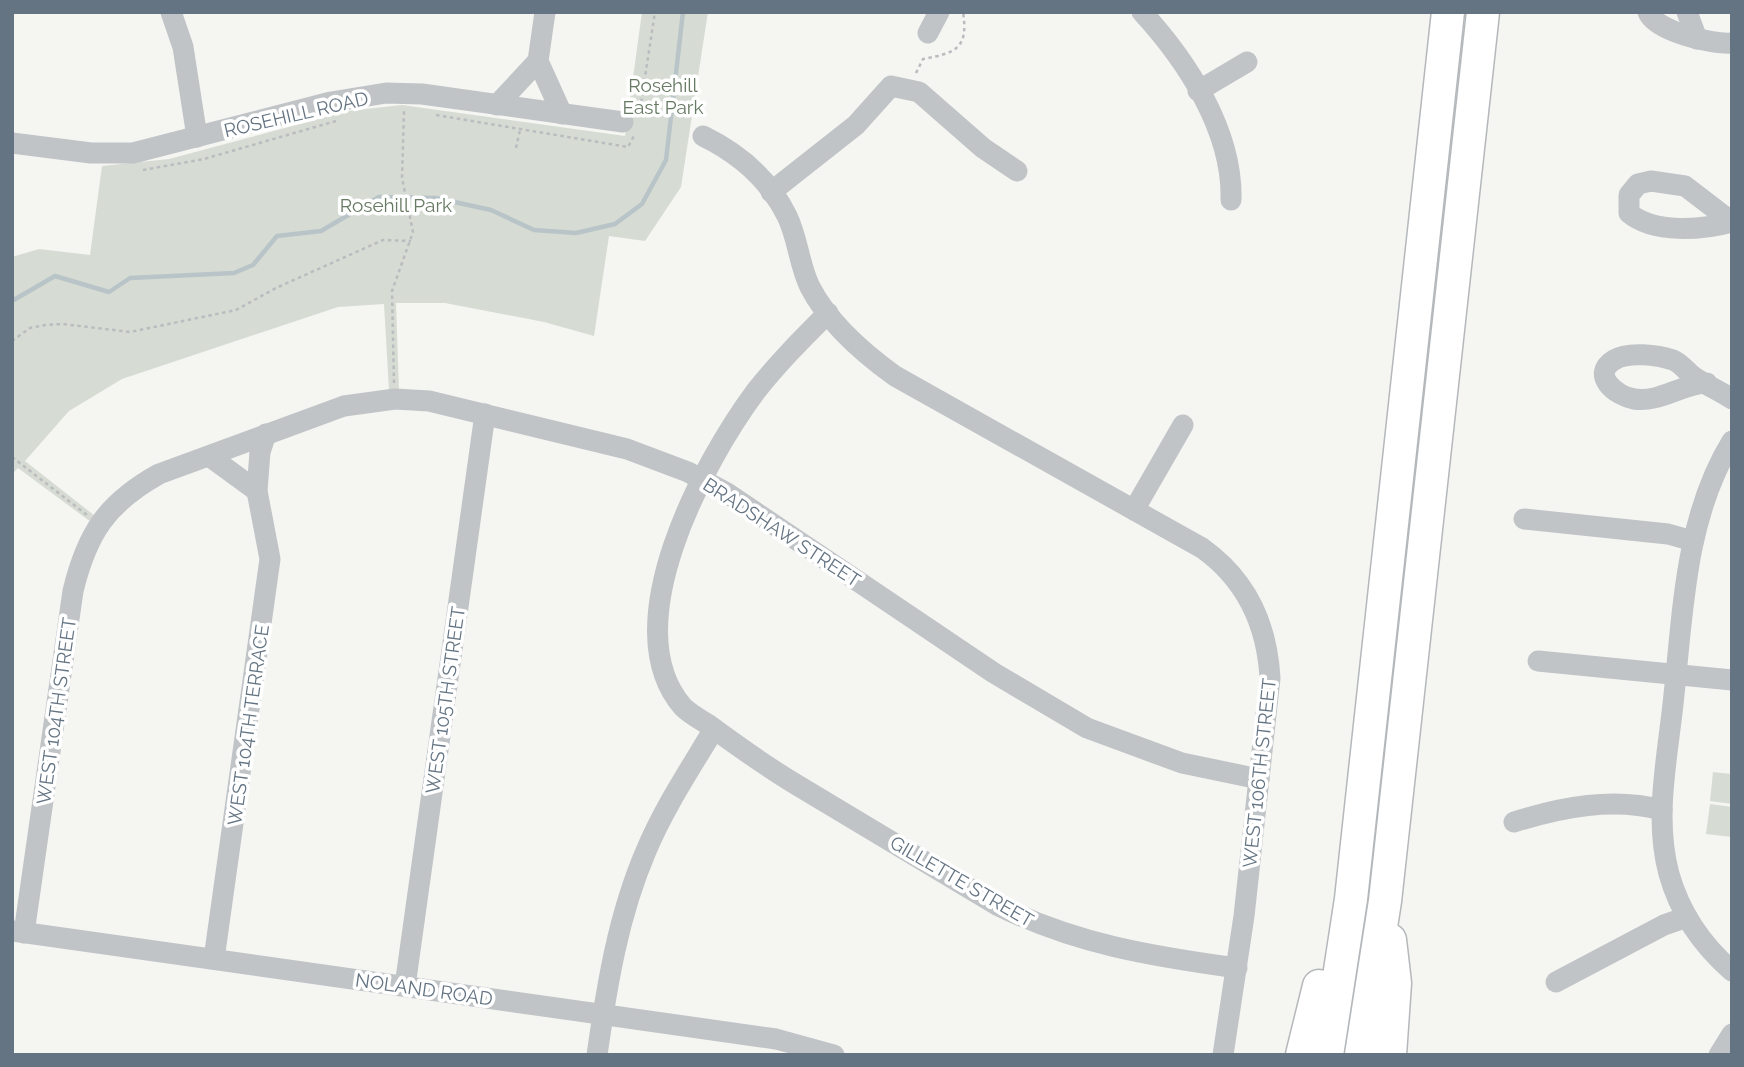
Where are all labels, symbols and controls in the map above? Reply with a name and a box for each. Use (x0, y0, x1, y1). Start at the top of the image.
park label: Rosehill East Park (622, 74, 704, 118)
street label: ROSEHILL ROAD (222, 87, 370, 141)
park label: Rosehill Park (340, 194, 452, 216)
street label: BRADSHAW STREET (699, 473, 865, 591)
street label: WEST 105TH STREET (421, 604, 469, 795)
street label: WEST 104TH STREET (32, 616, 80, 806)
street label: WEST 104TH TERRACE (223, 623, 273, 827)
street label: WEST 106TH STREET (1238, 677, 1280, 869)
street label: GILLETTE STREET (886, 831, 1038, 931)
street label: NOLAND ROAD (354, 968, 494, 1010)

